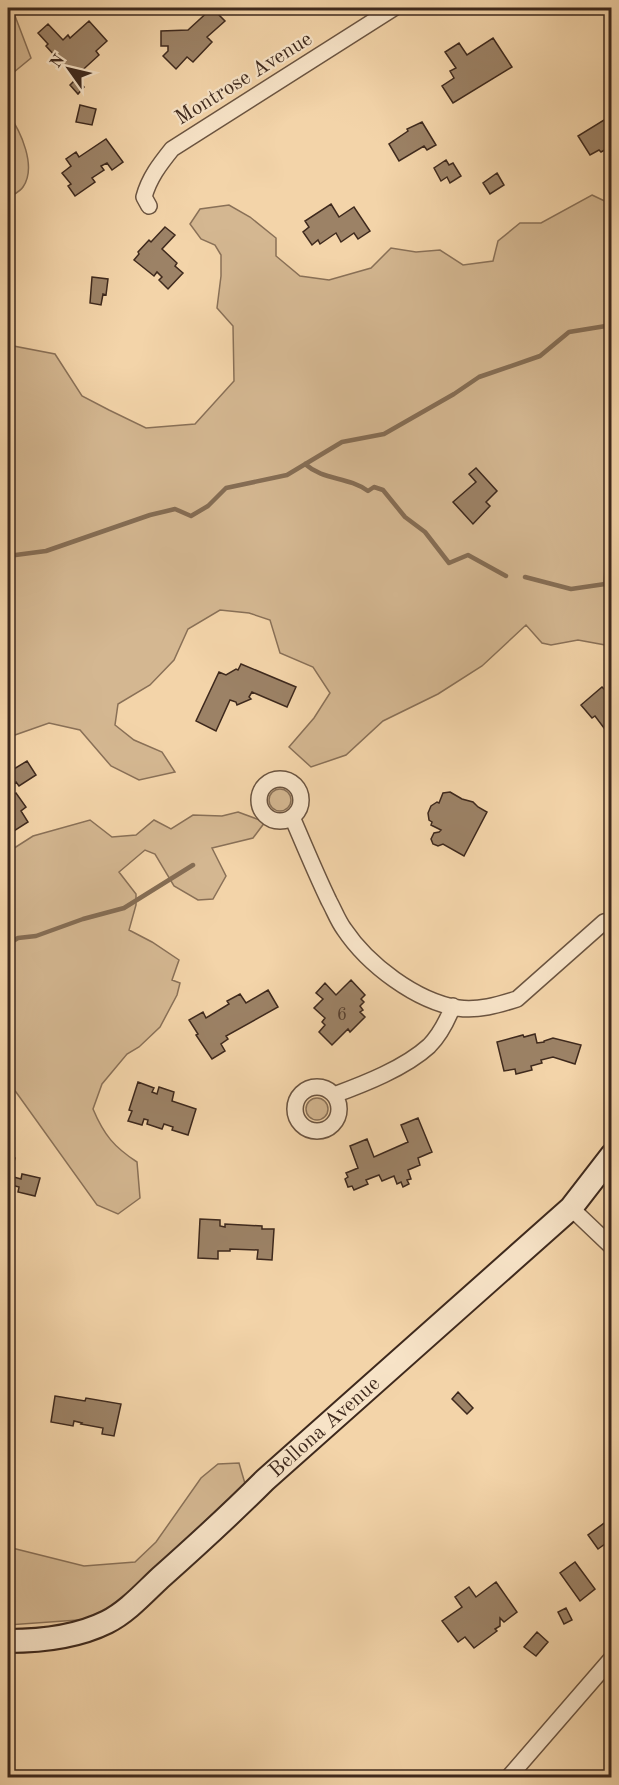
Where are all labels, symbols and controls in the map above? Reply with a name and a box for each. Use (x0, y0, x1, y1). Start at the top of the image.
street label: Montrose Avenue (172, 28, 316, 130)
north arrow (39, 39, 99, 99)
text: N (48, 52, 69, 71)
house number: 6 (337, 1006, 347, 1024)
street label: Bellona Avenue (265, 1373, 384, 1482)

